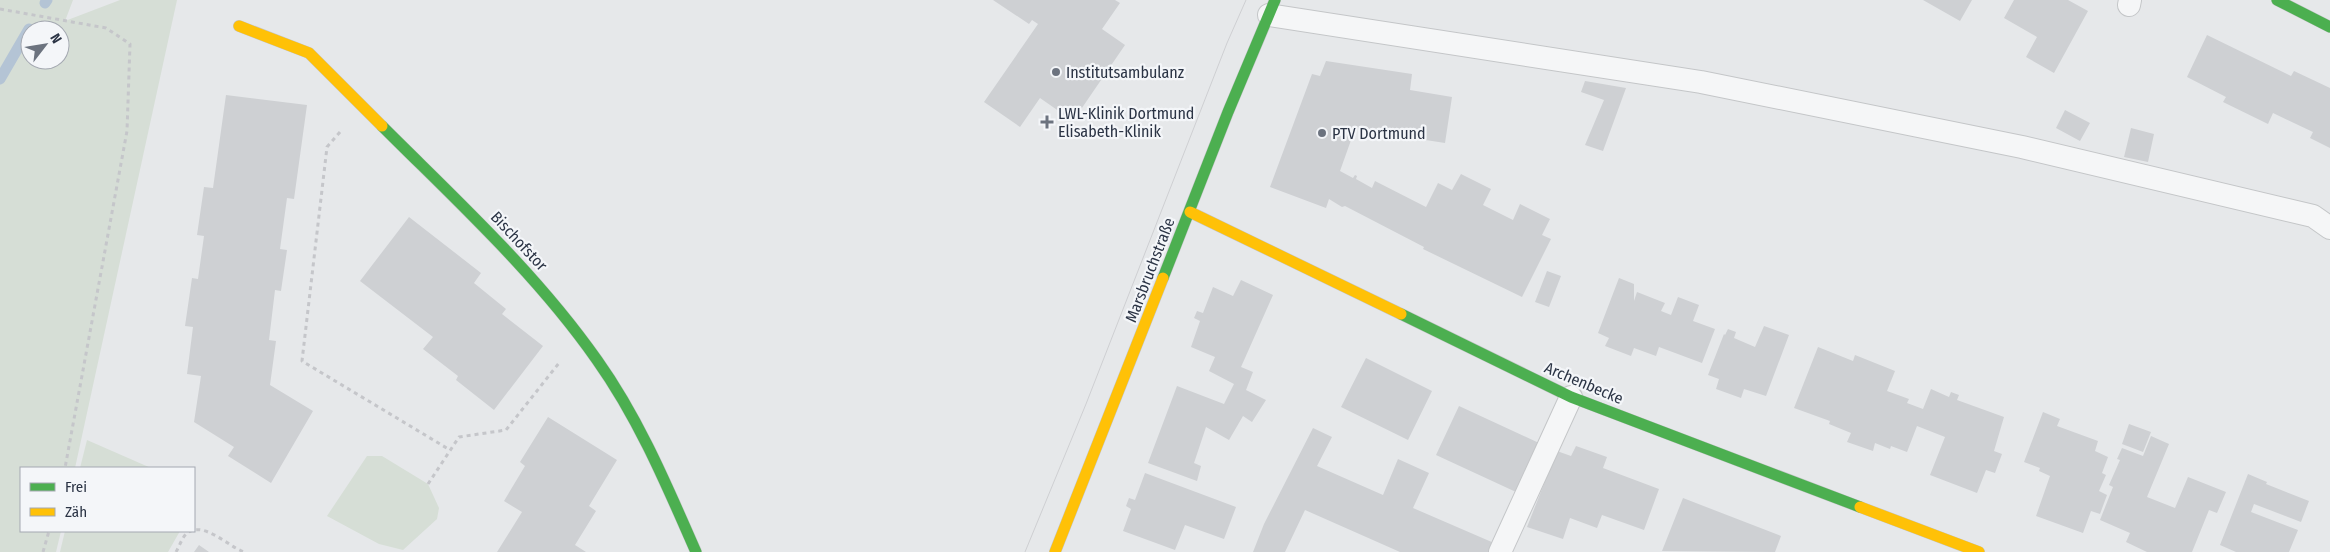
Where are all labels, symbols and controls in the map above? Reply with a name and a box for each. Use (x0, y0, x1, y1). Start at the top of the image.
north arrow (20, 20, 70, 70)
text: N (46, 31, 65, 47)
place label: Institutsambulanz (1066, 63, 1184, 82)
marker: Institutsambulanz (1050, 66, 1062, 78)
place label: LWL-Klinik Dortmund Elisabeth-Klinik (1058, 104, 1194, 141)
marker: LWL-Klinik Dortmund Elisabeth-Klinik (1040, 115, 1054, 129)
place label: PTV Dortmund (1332, 124, 1426, 143)
marker: PTV Dortmund (1316, 127, 1328, 139)
street label: Bischofstor (487, 207, 551, 275)
street label: Marsbruchstraße (1121, 215, 1179, 325)
street label: Archenbecke (1542, 358, 1626, 408)
legend (20, 467, 195, 532)
text: Frei (65, 478, 87, 496)
text: Zäh (65, 503, 87, 521)

